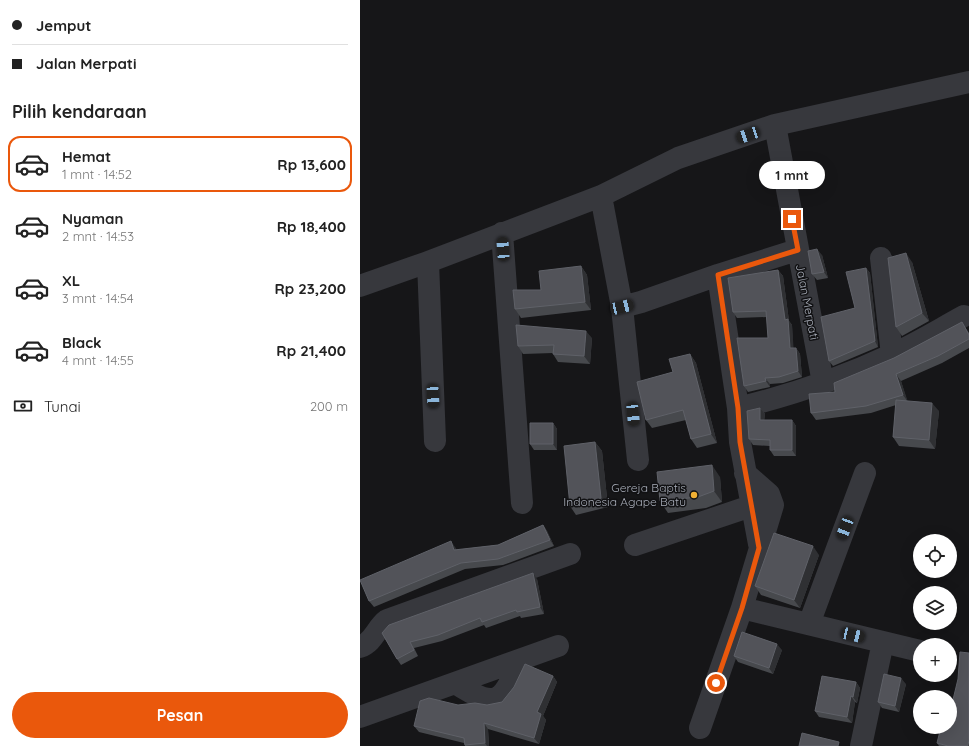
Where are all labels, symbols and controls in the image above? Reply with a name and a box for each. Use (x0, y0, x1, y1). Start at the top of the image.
text: Jemput (36, 16, 91, 35)
text: Jalan Merpati (36, 54, 136, 73)
text: Pilih kendaraan (12, 100, 147, 123)
car (735, 125, 761, 145)
icon: car (14, 146, 50, 182)
text: Hemat (62, 147, 111, 166)
text: Rp 13,600 (277, 155, 346, 174)
callout: 1 mnt (759, 161, 825, 189)
text: 1 mnt · 14:52 (62, 166, 132, 182)
text: 1 mnt (775, 167, 809, 183)
icon: car (14, 208, 50, 244)
text: Nyaman (62, 209, 123, 228)
route end (783, 210, 801, 228)
text: Rp 18,400 (277, 217, 346, 236)
text: 2 mnt · 14:53 (62, 228, 134, 244)
car (496, 237, 510, 261)
street label: Jalan Merpati (793, 263, 822, 341)
icon: car (14, 270, 50, 306)
text: XL (62, 271, 80, 290)
text: Rp 23,200 (274, 279, 346, 298)
text: 3 mnt · 14:54 (62, 290, 134, 306)
car (609, 298, 635, 316)
icon: car (14, 332, 50, 368)
text: Black (62, 333, 102, 352)
text: Rp 21,400 (276, 341, 346, 360)
text: 4 mnt · 14:55 (62, 352, 134, 368)
car (426, 384, 440, 408)
icon: cash (12, 395, 34, 417)
text: Tunai (44, 397, 81, 416)
text: 200 m (310, 398, 348, 414)
car (626, 401, 640, 427)
place label: Gereja Baptis Indonesia Agape Batu (563, 480, 686, 509)
marker: Gereja Baptis Indonesia Agape Batu (689, 490, 699, 500)
car (835, 515, 855, 541)
map controls (913, 534, 957, 734)
button: locate (913, 534, 957, 578)
button: layers (913, 586, 957, 630)
car (840, 626, 866, 644)
button: + (913, 638, 957, 682)
route start (707, 674, 725, 692)
button: − (913, 690, 957, 734)
button: Pesan (12, 692, 348, 738)

